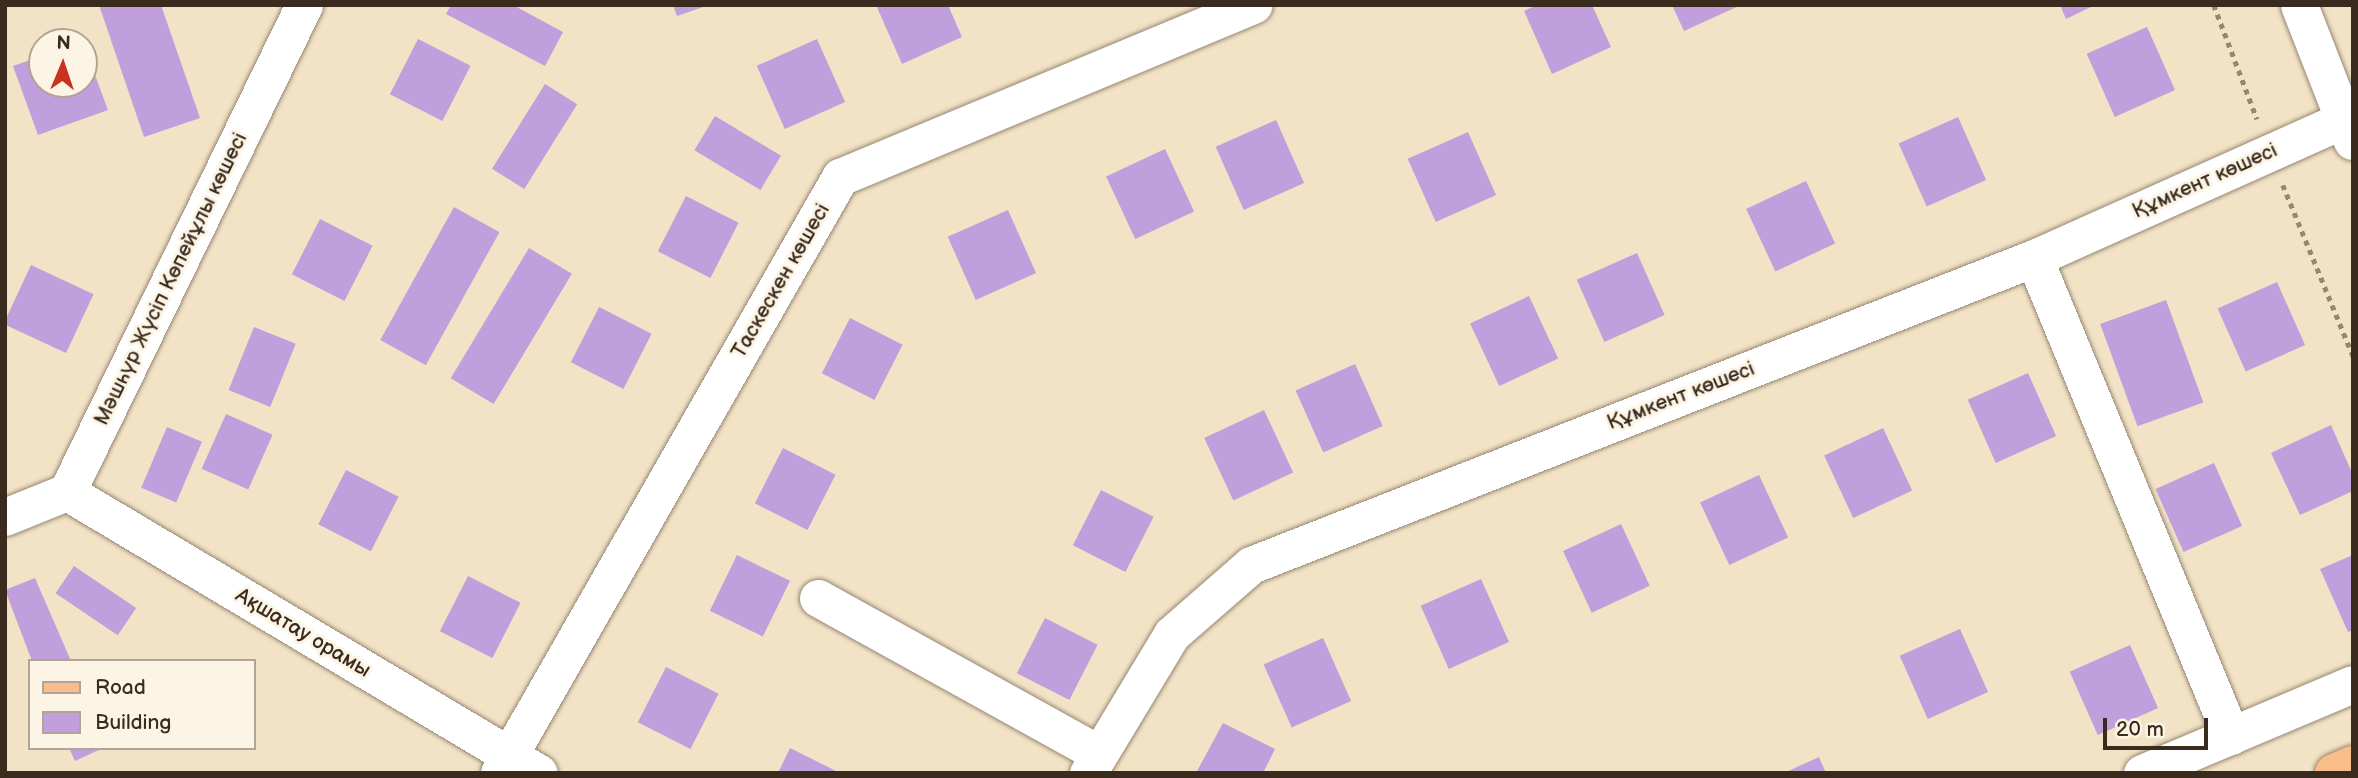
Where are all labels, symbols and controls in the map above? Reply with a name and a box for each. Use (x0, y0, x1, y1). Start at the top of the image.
north arrow (28, 28, 98, 98)
text: N (56, 32, 71, 55)
street label: Мәшһүр Жүсіп Көпейұлы көшесі (89, 129, 253, 429)
street label: Құмкент көшесі (2129, 138, 2281, 224)
street label: Таскескен көшесі (726, 199, 836, 363)
street label: Құмкент көшесі (1604, 356, 1758, 436)
street label: Ақшатау орамы (231, 583, 375, 683)
legend (28, 659, 256, 750)
text: Road (95, 675, 146, 700)
scale bar (2106, 704, 2211, 748)
text: Building (95, 710, 171, 735)
text: 20 m (2116, 717, 2164, 742)

